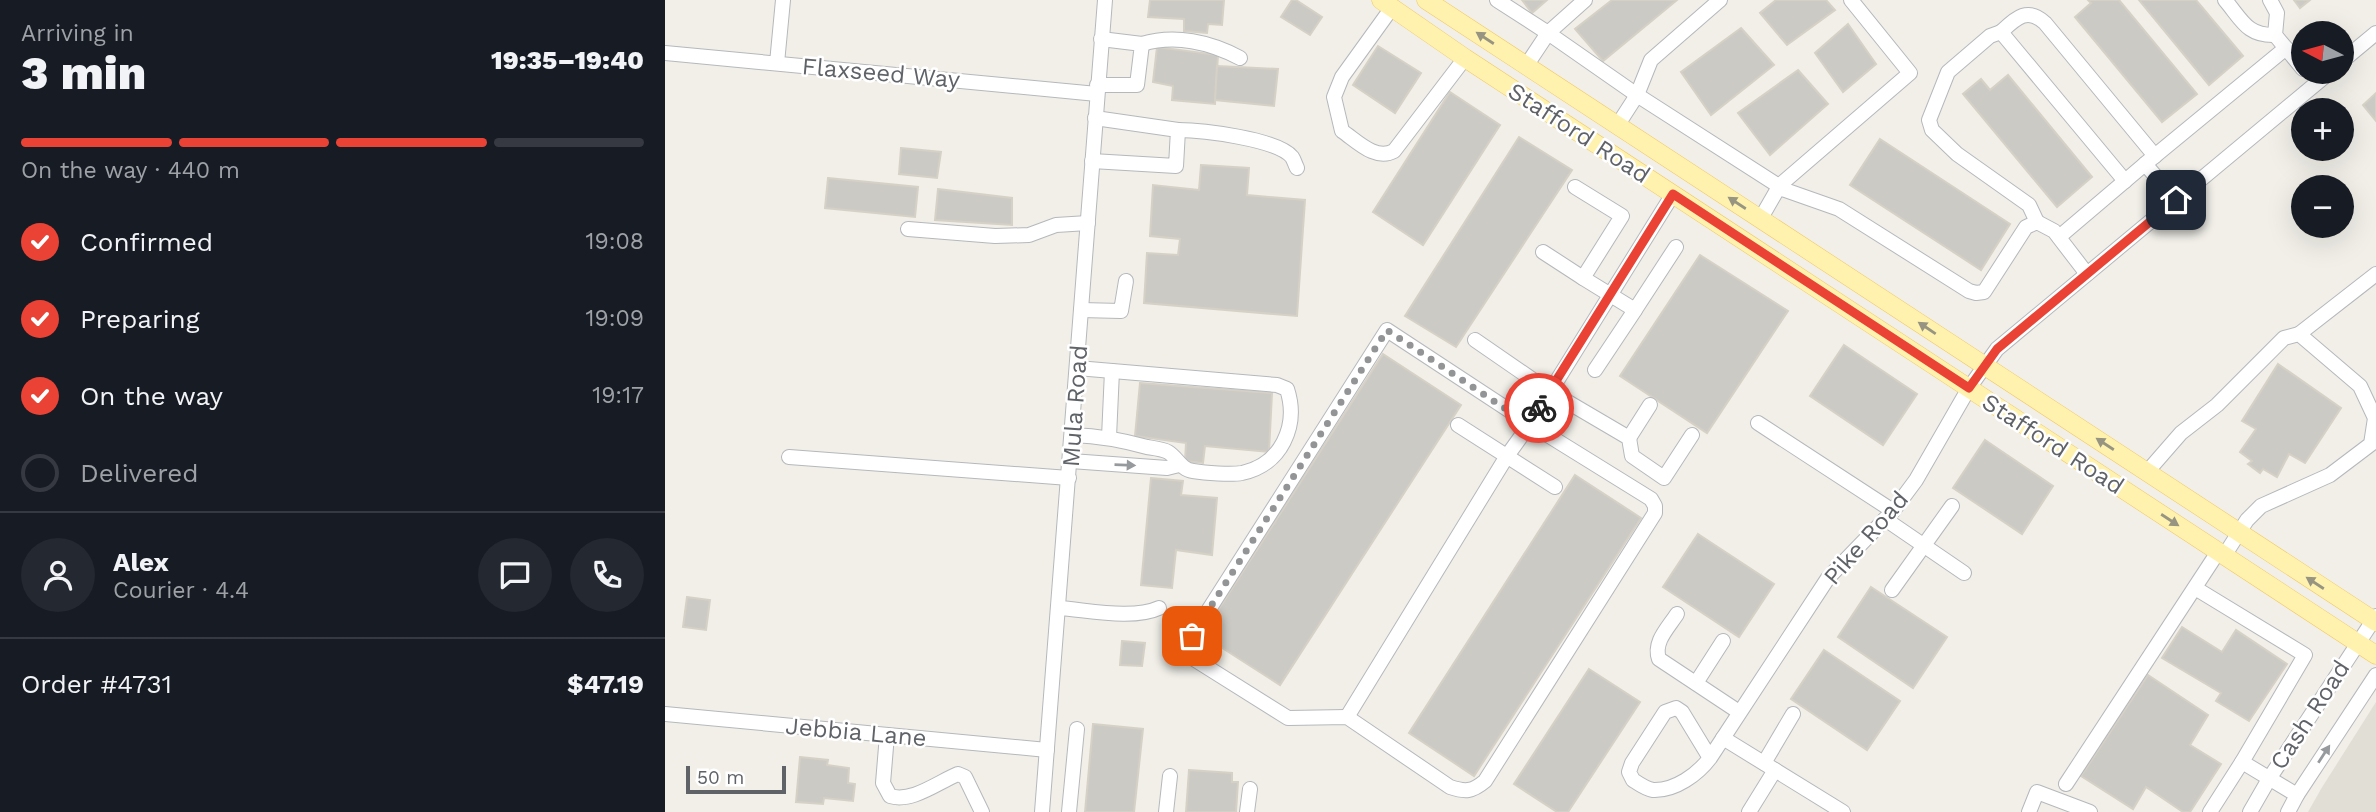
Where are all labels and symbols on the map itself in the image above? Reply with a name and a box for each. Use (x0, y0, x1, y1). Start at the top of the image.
north arrow (2291, 21, 2354, 84)
one-way arrow (1475, 32, 1495, 45)
street label: Flaxseed Way (801, 52, 962, 94)
street label: Stafford Road (1503, 77, 1655, 189)
pin (2146, 170, 2206, 230)
one-way arrow (1727, 196, 1747, 209)
one-way arrow (1918, 321, 1936, 335)
street label: Mula Road (1057, 344, 1093, 468)
courier (1504, 373, 1574, 443)
street label: Stafford Road (1977, 388, 2129, 500)
one-way arrow (2095, 438, 2114, 451)
one-way arrow (1114, 460, 1136, 471)
street label: Pike Road (1818, 485, 1914, 591)
one-way arrow (2161, 513, 2179, 527)
one-way arrow (2306, 576, 2325, 589)
pin (1162, 606, 1222, 666)
street label: Cash Road (2264, 655, 2356, 775)
street label: Jebbia Lane (784, 712, 928, 752)
one-way arrow (2317, 745, 2331, 763)
scale bar (686, 763, 786, 795)

